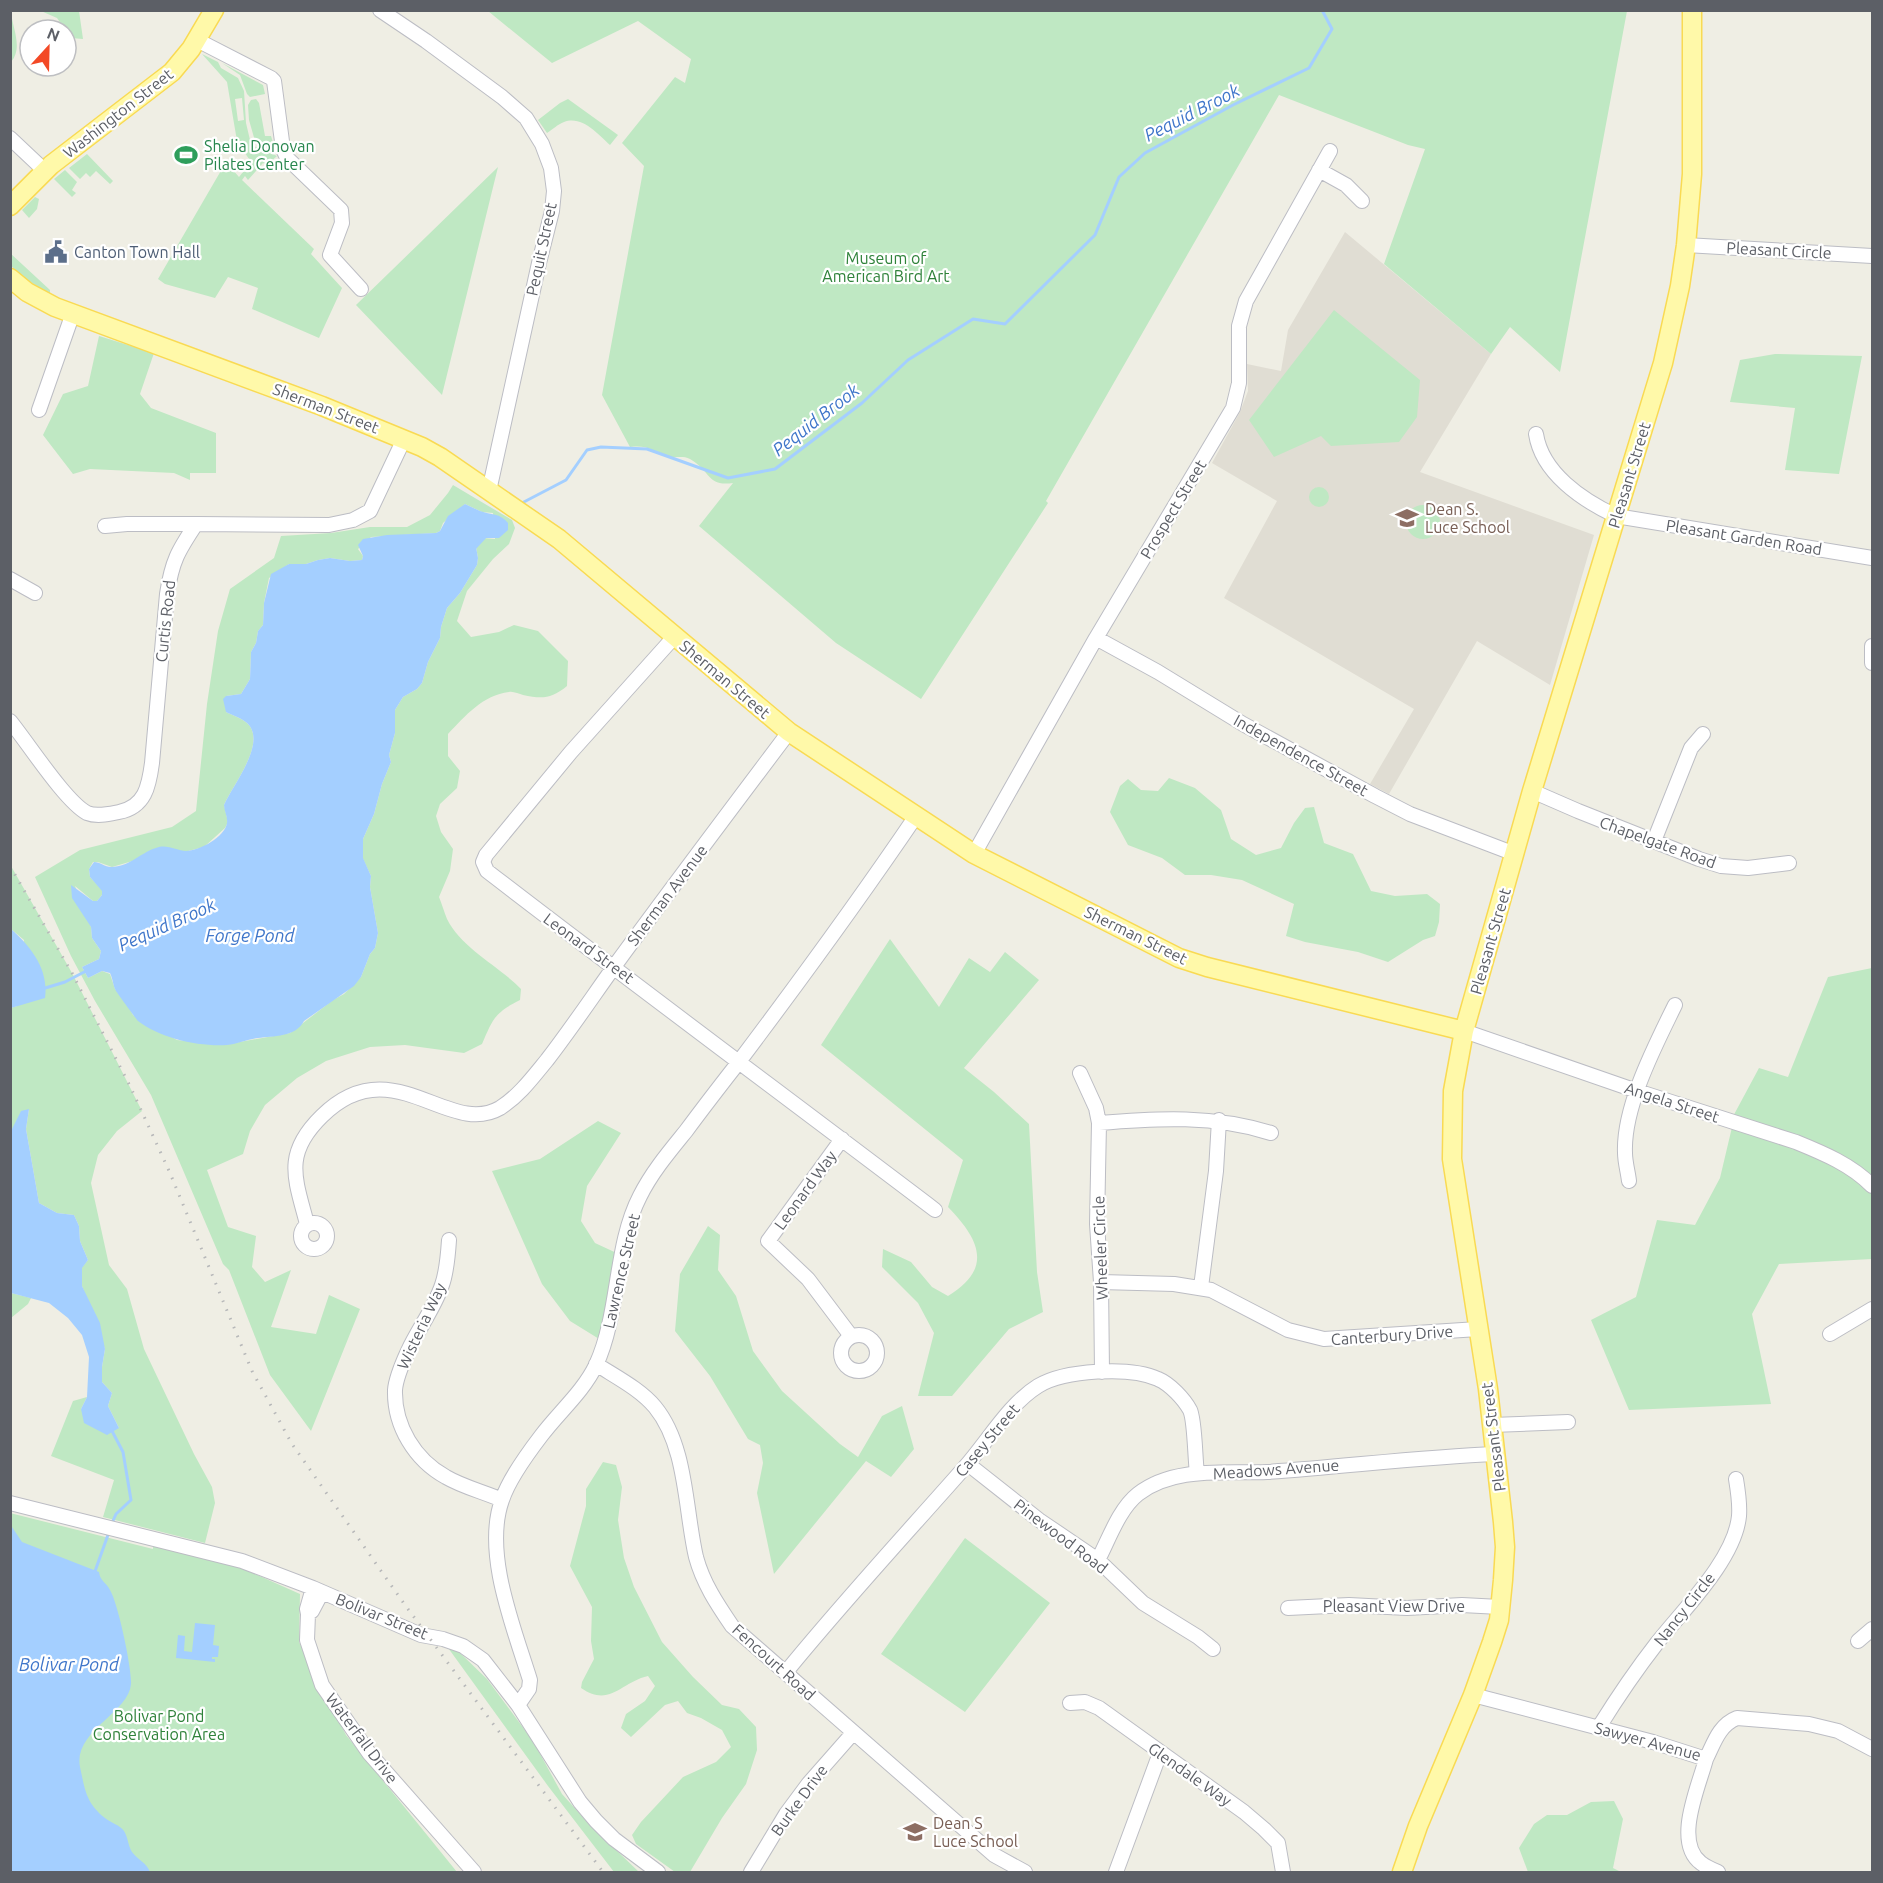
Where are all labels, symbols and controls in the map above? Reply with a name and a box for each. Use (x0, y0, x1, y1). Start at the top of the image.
north arrow (18, 18, 78, 78)
text: N (45, 24, 63, 45)
street label: Washington Street (60, 64, 177, 161)
water label: Pequid Brook (1140, 79, 1243, 145)
place label: Shelia Donovan Pilates Center (204, 137, 315, 173)
sports icon: Shelia Donovan Pilates Center (173, 142, 199, 168)
street label: Pequit Street (522, 200, 560, 297)
street label: Pleasant Circle (1726, 238, 1832, 262)
public building icon: Canton Town Hall (43, 239, 69, 265)
place label: Canton Town Hall (74, 243, 200, 261)
park label: Museum of American Bird Art (822, 249, 950, 285)
water label: Pequid Brook (768, 379, 863, 459)
street label: Sherman Street (271, 380, 382, 437)
street label: Pleasant Street (1604, 419, 1654, 530)
street label: Prospect Street (1136, 456, 1210, 562)
place label: Dean S. Luce School (1425, 500, 1510, 536)
school or university icon: Dean S. Luce School (1394, 505, 1420, 531)
street label: Pleasant Garden Road (1665, 516, 1823, 558)
street label: Curtis Road (152, 579, 178, 663)
street label: Sherman Street (676, 636, 774, 722)
street label: Independence Street (1231, 711, 1372, 800)
street label: Chapelgate Road (1597, 813, 1719, 871)
street label: Sherman Avenue (623, 841, 711, 949)
street label: Pleasant Street (1466, 885, 1514, 996)
water label: Pequid Brook (115, 893, 219, 954)
street label: Sherman Street (1082, 902, 1191, 968)
street label: Leonard Street (540, 909, 638, 987)
water label: Forge Pond (206, 925, 295, 945)
street label: Angela Street (1622, 1078, 1722, 1126)
street label: Leonard Way (770, 1147, 840, 1233)
street label: Wheeler Circle (1089, 1195, 1111, 1301)
street label: Lawrence Street (599, 1211, 643, 1330)
street label: Wisteria Way (393, 1280, 449, 1372)
street label: Canterbury Drive (1330, 1322, 1454, 1348)
street label: Pleasant Street (1477, 1381, 1509, 1493)
street label: Casey Street (951, 1399, 1023, 1480)
street label: Meadows Avenue (1212, 1456, 1340, 1482)
street label: Pinewood Road (1011, 1495, 1111, 1577)
street label: Nancy Circle (1650, 1569, 1718, 1649)
street label: Bolivar Street (333, 1589, 431, 1643)
street label: Pleasant View Drive (1323, 1597, 1465, 1615)
street label: Fencourt Road (729, 1620, 819, 1704)
water label: Bolivar Pond (19, 1654, 120, 1674)
street label: Waterfall Drive (322, 1689, 402, 1787)
park label: Bolivar Pond Conservation Area (93, 1707, 225, 1743)
street label: Sawyer Avenue (1593, 1718, 1703, 1764)
street label: Glendale Way (1145, 1739, 1235, 1809)
street label: Burke Drive (767, 1761, 831, 1839)
place label: Dean S Luce School (933, 1814, 1018, 1850)
school or university icon: Dean S Luce School (902, 1819, 928, 1845)

